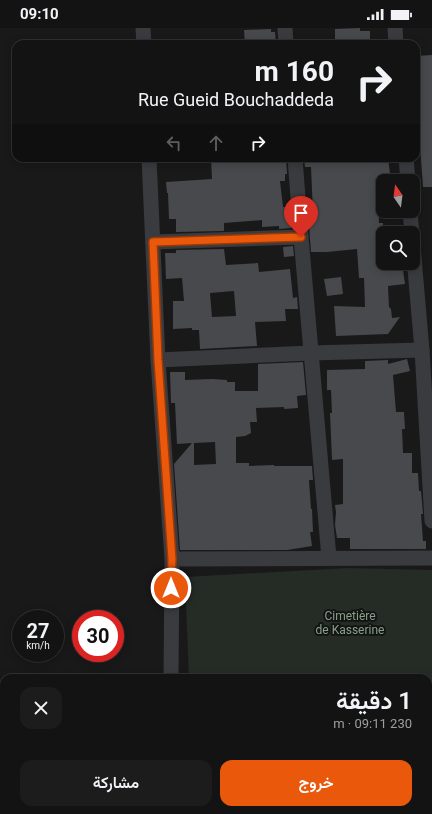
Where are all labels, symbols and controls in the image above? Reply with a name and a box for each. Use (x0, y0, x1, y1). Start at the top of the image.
text: 09:10 (20, 5, 59, 23)
text: 160 m (255, 55, 334, 88)
icon: right (348, 56, 400, 108)
text: Rue Gueid Bouchaddeda (138, 89, 334, 110)
icon: left (163, 132, 185, 154)
icon: ahead (205, 132, 227, 154)
icon: right (247, 132, 269, 154)
north arrow (376, 174, 420, 218)
map controls (376, 174, 420, 270)
pin (284, 196, 318, 237)
icon: arrive (290, 202, 312, 224)
button: search (376, 226, 420, 270)
position arrow (150, 567, 192, 609)
park label: Cimetière de Kasserine (316, 609, 384, 637)
speed limit sign: 30 (72, 610, 124, 662)
text: 27 (27, 619, 49, 643)
text: km/h (26, 640, 50, 651)
button: close (20, 687, 62, 729)
text: 1 دقيقة (336, 687, 412, 715)
text: 230 m · 09:11 (333, 716, 412, 731)
button: مشاركة (20, 760, 212, 806)
button: خروج (220, 760, 412, 806)

